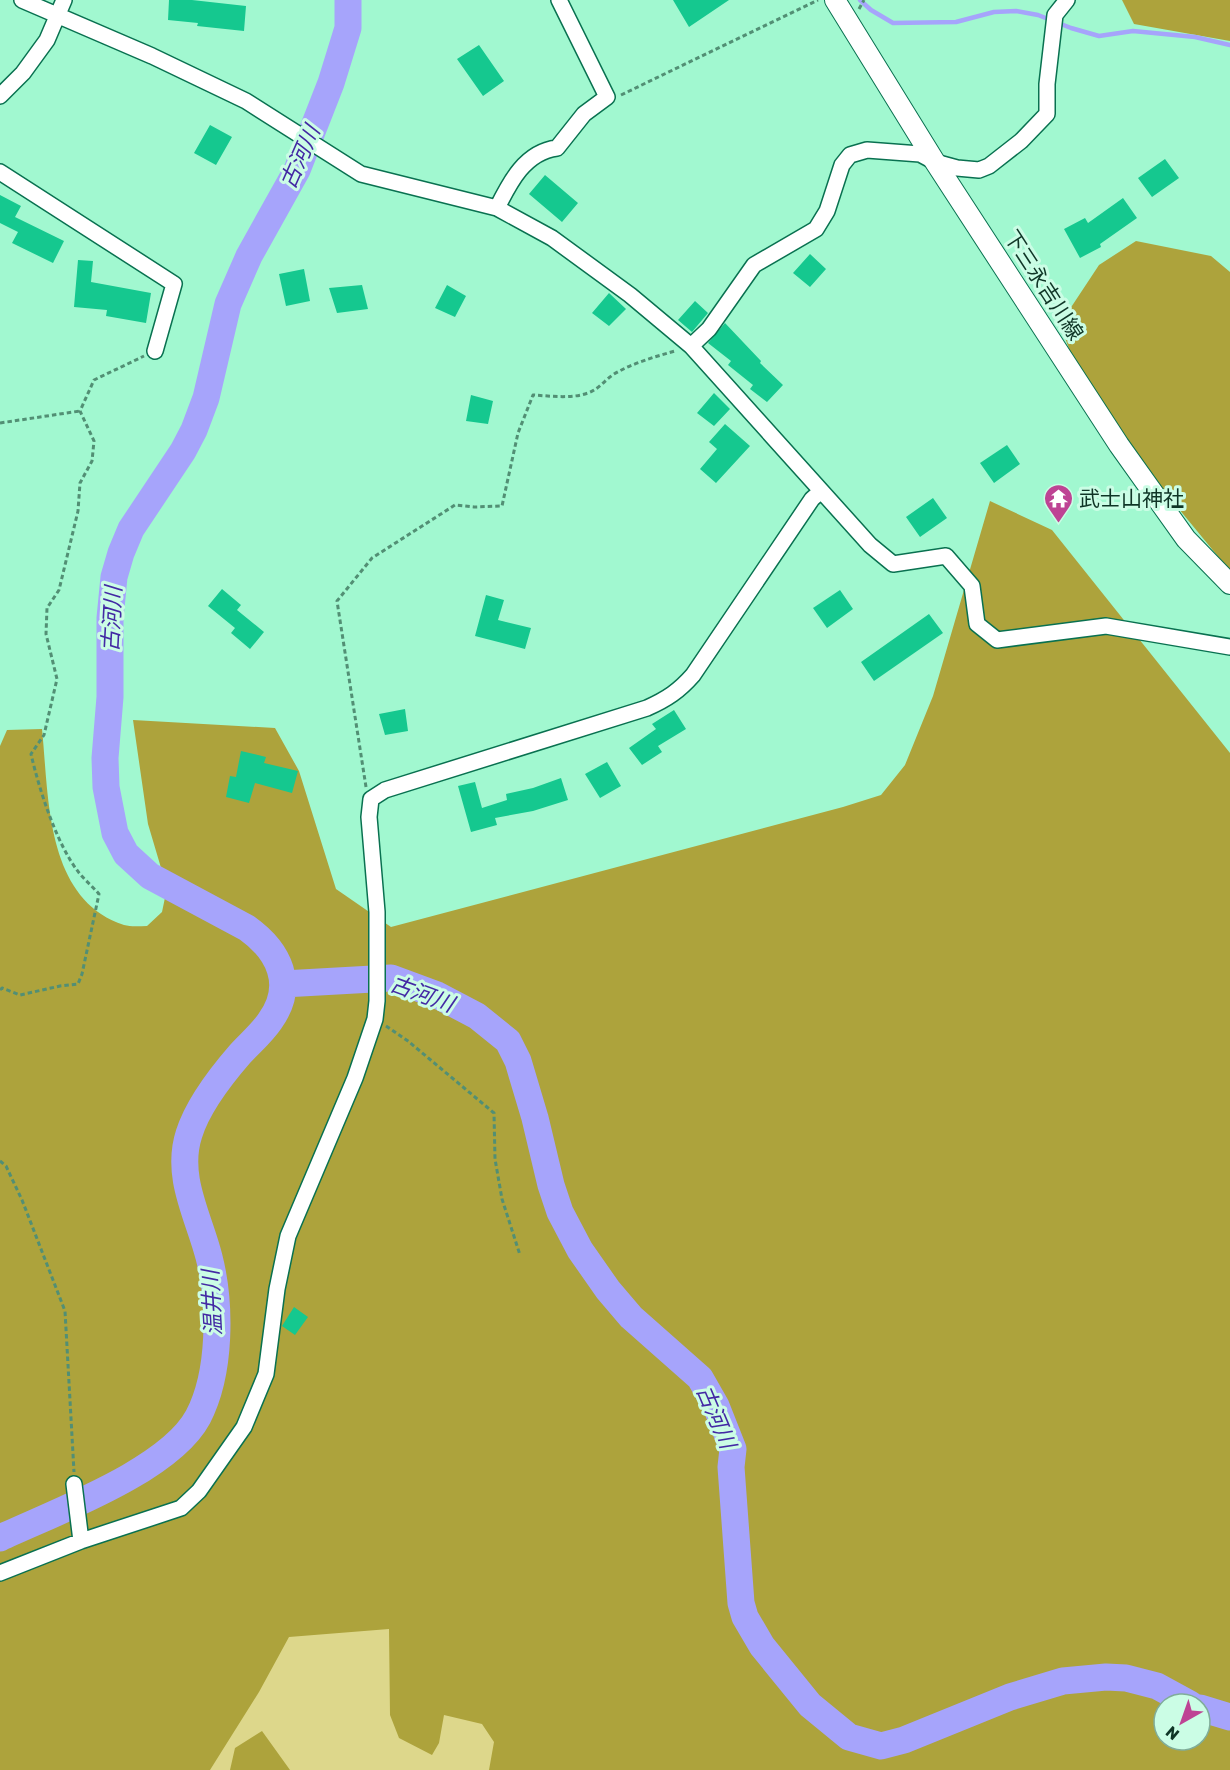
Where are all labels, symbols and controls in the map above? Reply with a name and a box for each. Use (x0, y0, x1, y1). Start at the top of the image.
water label: 古河川 (274, 120, 327, 193)
street label: 下三永吉川線 (999, 225, 1089, 345)
temple icon: 武士山神社 (1042, 482, 1074, 524)
place label: 武士山神社 (1079, 486, 1184, 511)
water label: 古河川 (97, 583, 127, 653)
water label: 古河川 (386, 970, 459, 1019)
water label: 温井川 (197, 1267, 227, 1337)
water label: 古河川 (691, 1381, 742, 1454)
north arrow (1152, 1692, 1212, 1752)
text: N (1162, 1722, 1183, 1744)

